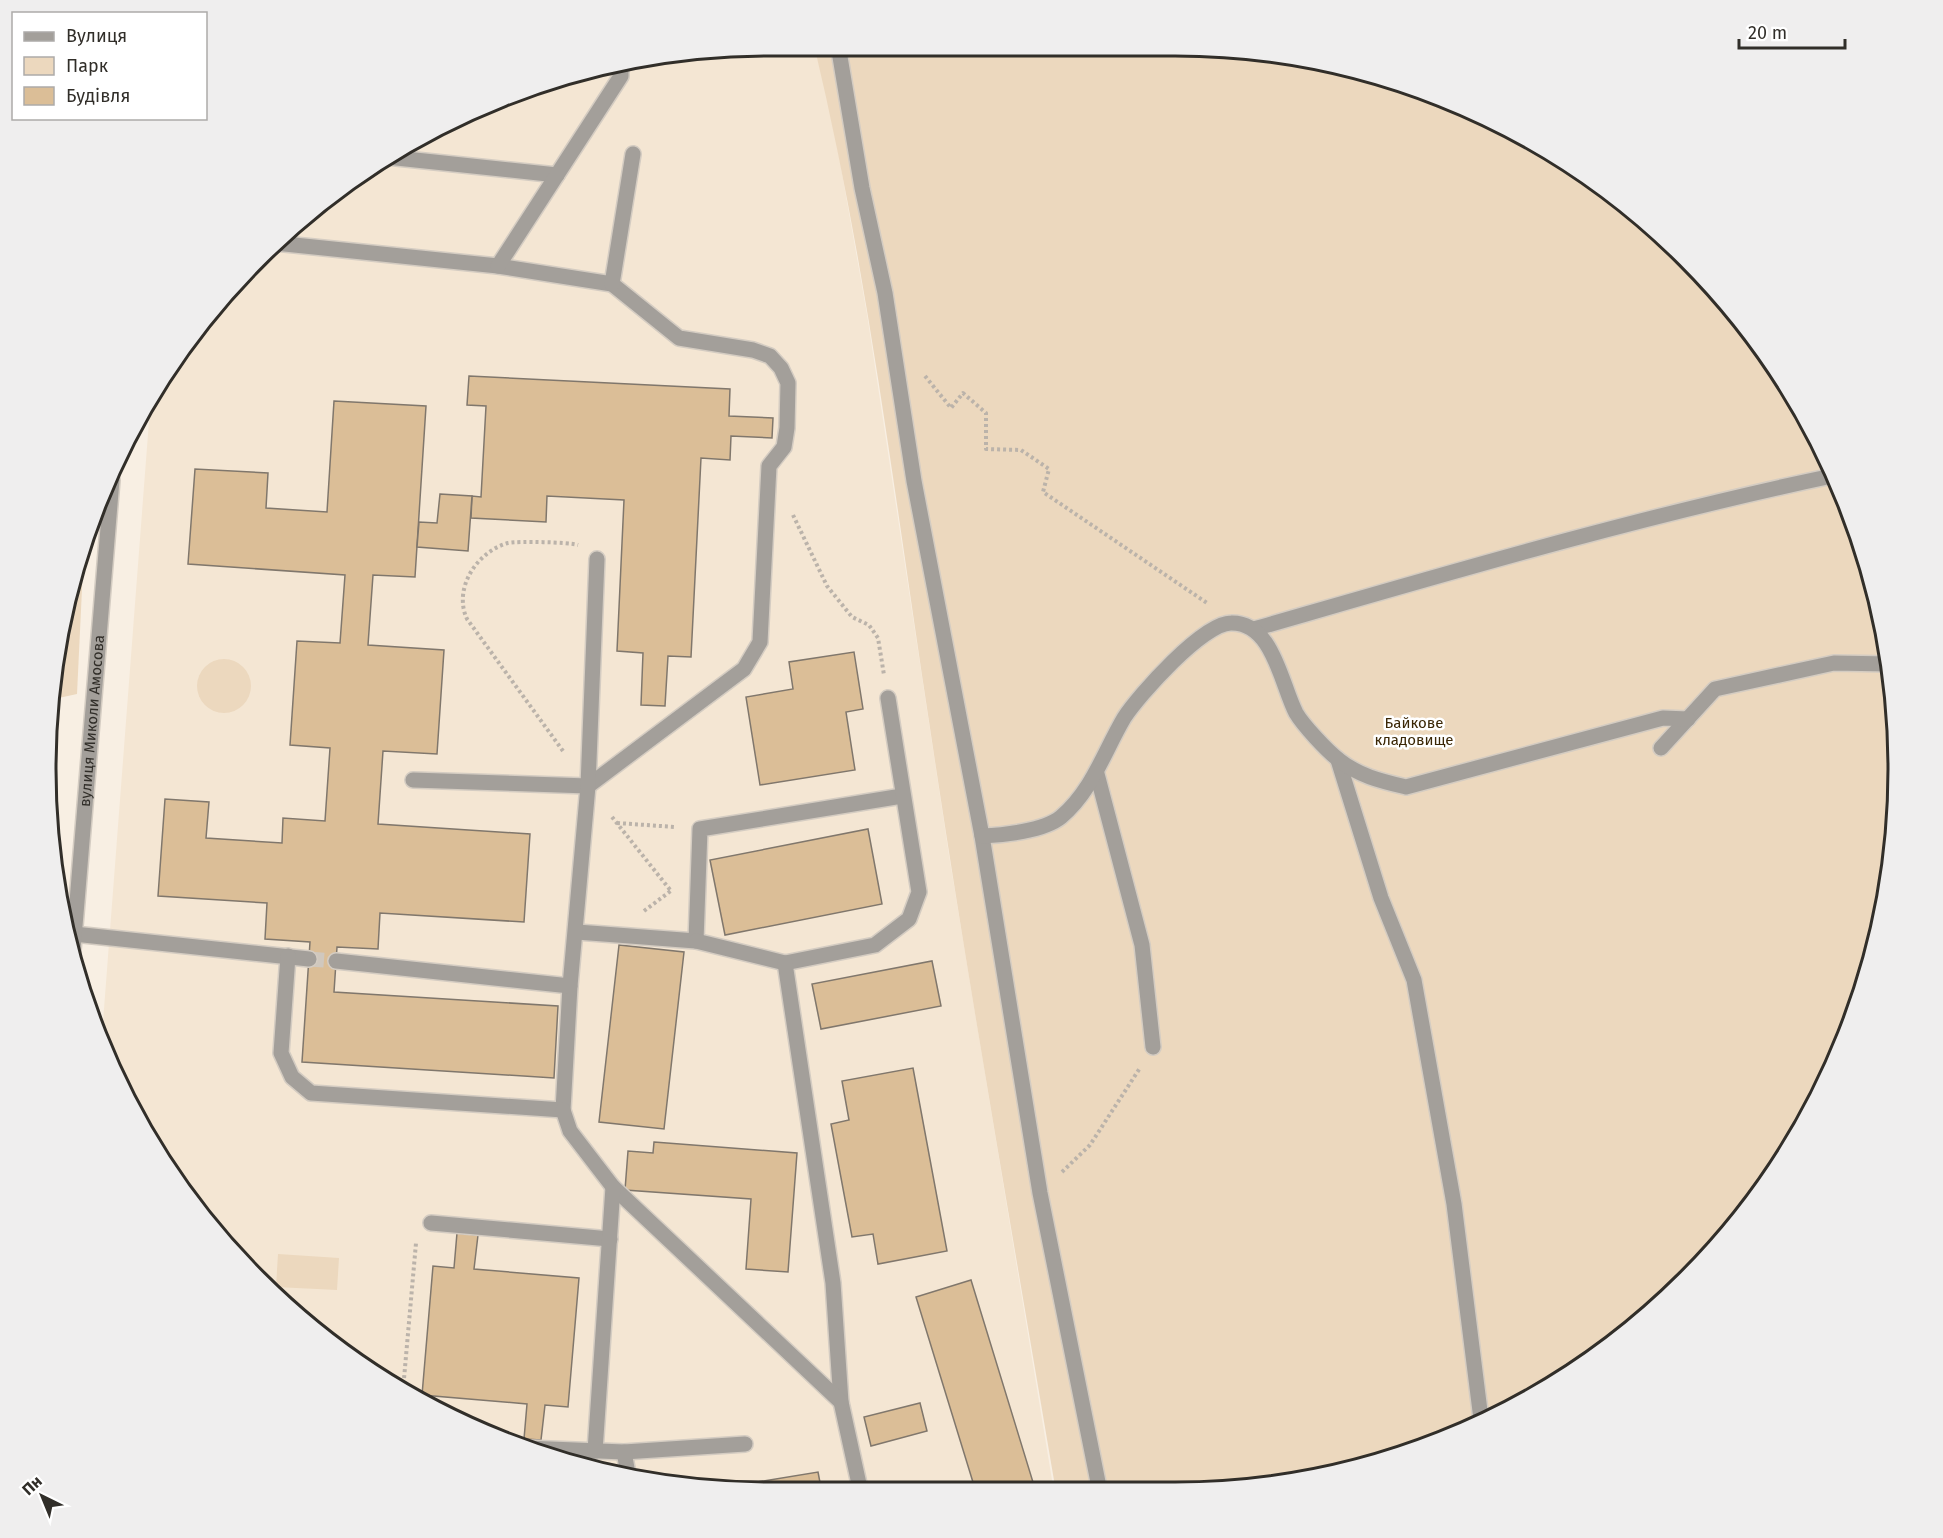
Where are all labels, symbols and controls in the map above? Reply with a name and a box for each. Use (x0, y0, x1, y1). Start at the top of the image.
legend (12, 12, 207, 120)
scale bar (1739, 12, 1846, 50)
text: 20 m (1748, 22, 1787, 44)
text: Вулиця (66, 25, 127, 47)
text: Парк (66, 55, 109, 77)
text: Будівля (66, 85, 130, 107)
street label: вулиця Миколи Амосова (76, 634, 108, 807)
park label: Байкове кладовище (1374, 714, 1454, 749)
north arrow (12, 1466, 72, 1526)
text: Пн (18, 1472, 46, 1499)

